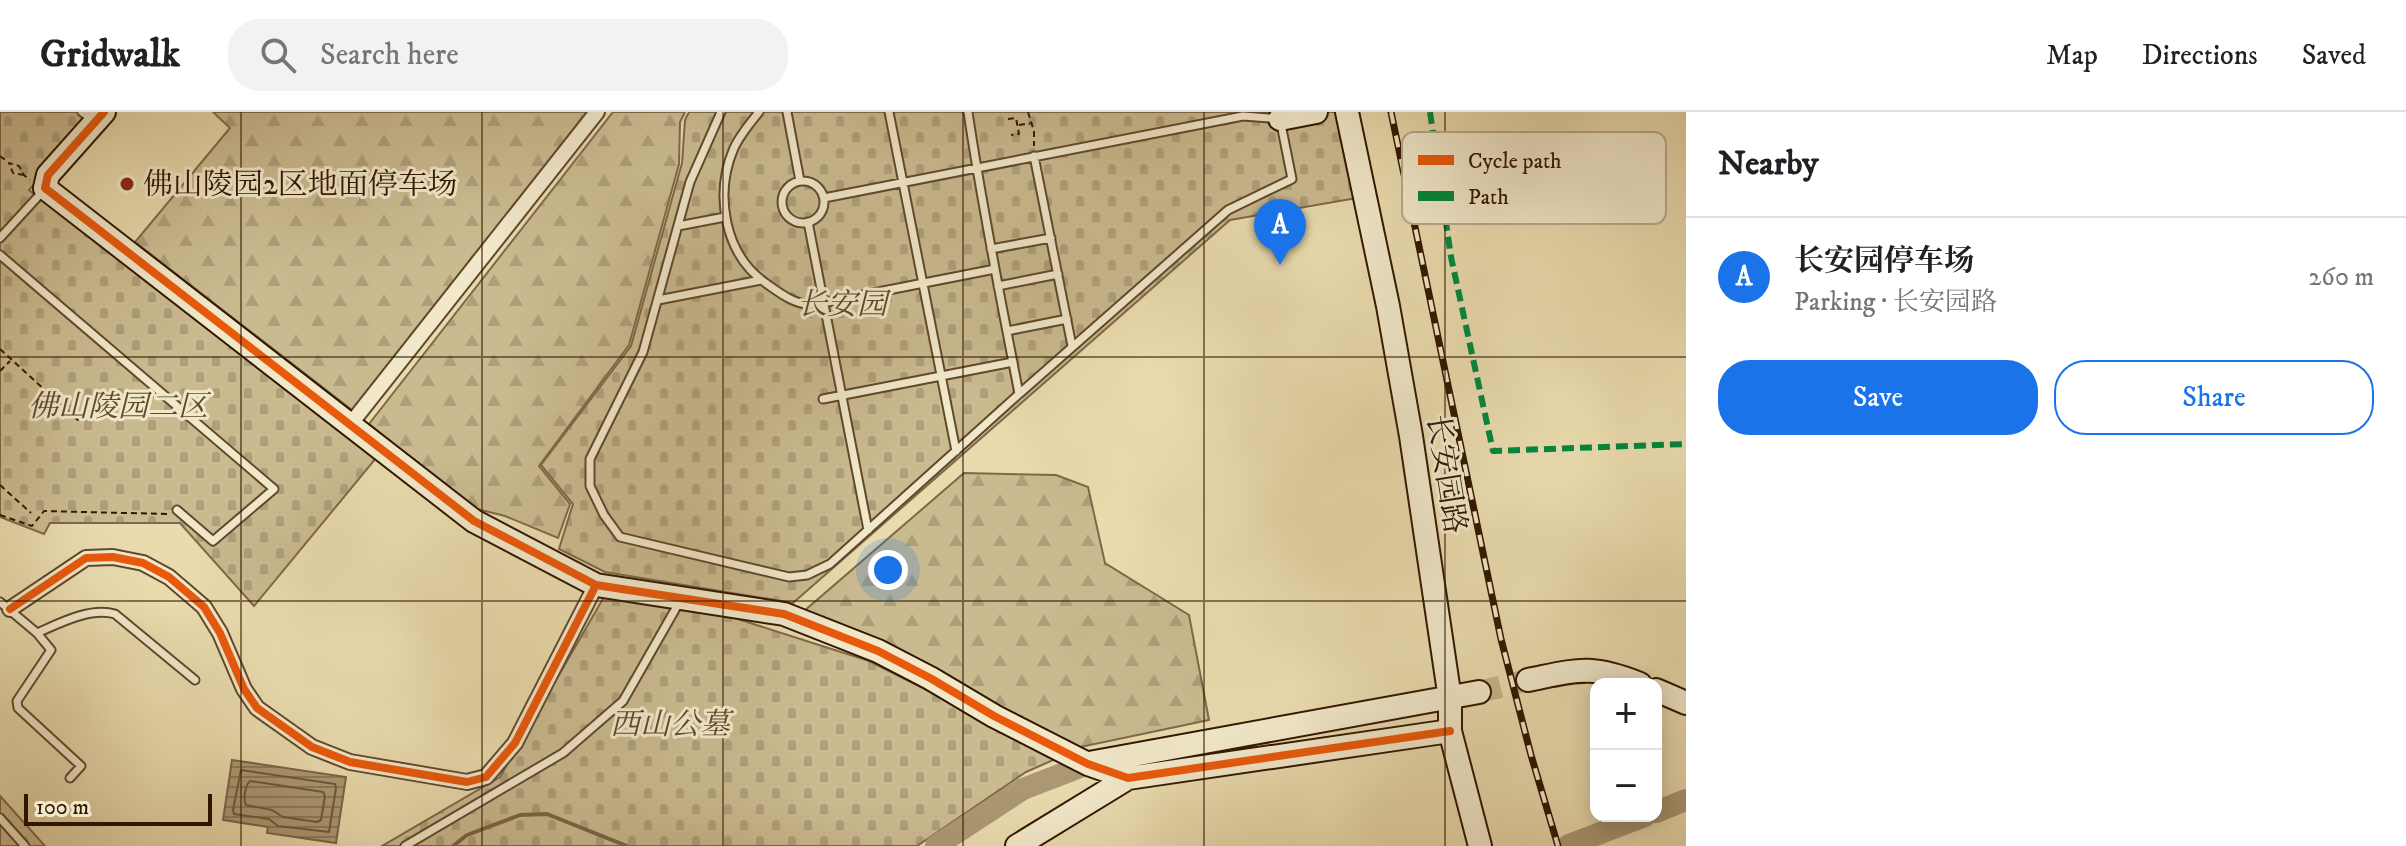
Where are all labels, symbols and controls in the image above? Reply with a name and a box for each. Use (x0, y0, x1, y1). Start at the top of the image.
search box (228, 19, 788, 91)
text: Gridwalk (40, 31, 180, 79)
icon: search (256, 33, 300, 77)
text: Search here (320, 37, 459, 74)
text: Map (2046, 38, 2098, 73)
text: Directions (2142, 38, 2258, 73)
text: Saved (2302, 38, 2366, 73)
legend (1402, 132, 1666, 224)
text: Nearby (1718, 143, 1819, 185)
text: Cycle path (1468, 148, 1562, 175)
place label: 佛山陵园2区地面停车场 (143, 167, 458, 204)
marker: 佛山陵园2区地面停车场 (118, 175, 136, 193)
text: Path (1468, 184, 1509, 211)
pin: A (1254, 199, 1306, 265)
text: 长安园停车场 (1794, 243, 1974, 280)
text: A (1736, 261, 1752, 294)
text: 260 m (2309, 261, 2374, 294)
text: Parking · 长安园路 (1794, 286, 1997, 319)
park label: 长安园 (797, 287, 891, 324)
button: Save (1718, 360, 2038, 435)
button: Share (2054, 360, 2374, 435)
park label: 佛山陵园二区 (28, 389, 212, 426)
street label: 长安园路 (1418, 412, 1473, 536)
your location (868, 550, 908, 590)
map controls (1590, 678, 1662, 822)
button: + (1590, 678, 1662, 750)
park label: 西山公墓 (610, 707, 735, 744)
button: − (1590, 750, 1662, 822)
scale bar (24, 790, 212, 826)
text: 100 m (36, 794, 89, 821)

